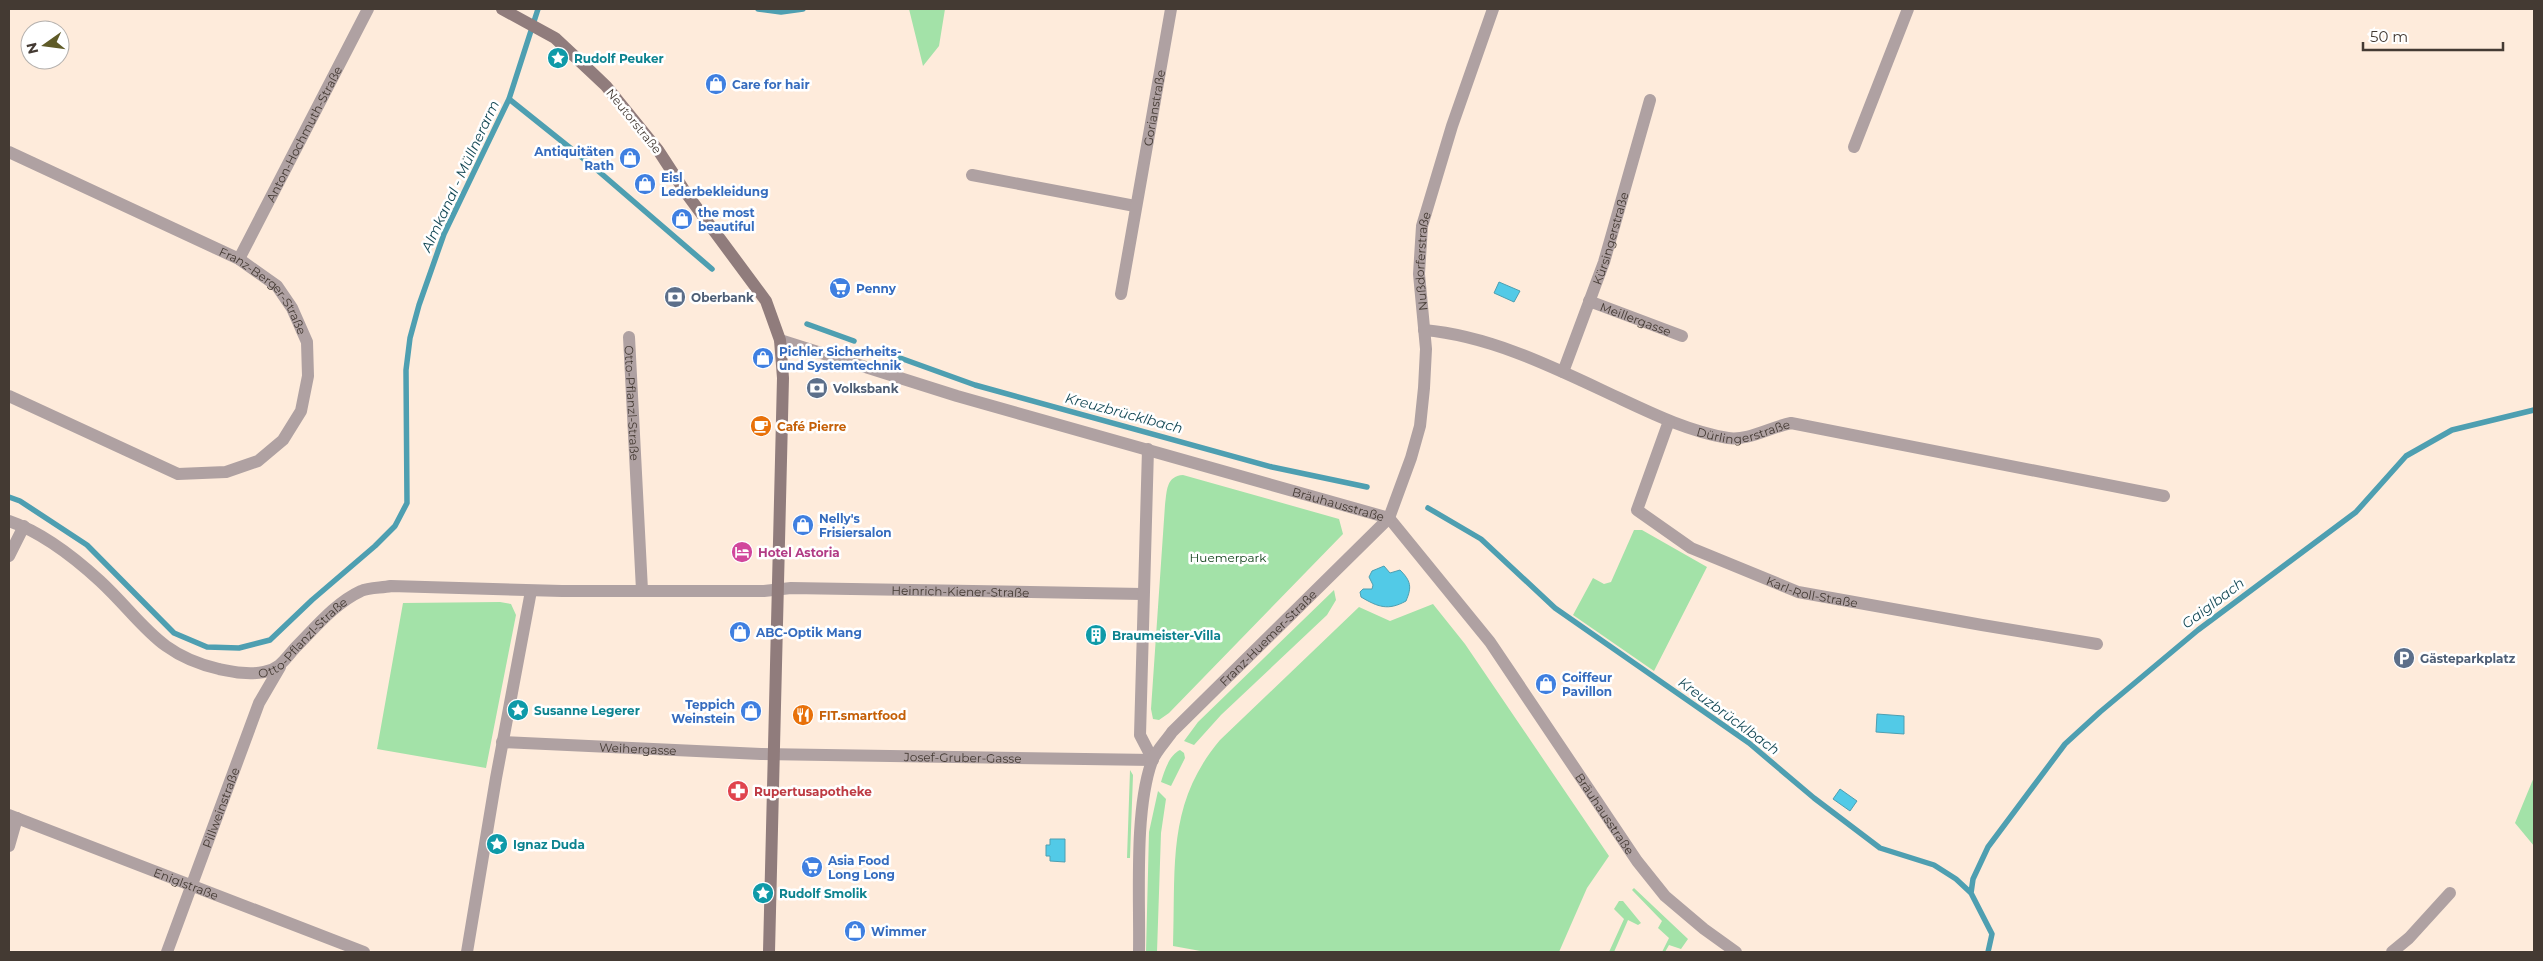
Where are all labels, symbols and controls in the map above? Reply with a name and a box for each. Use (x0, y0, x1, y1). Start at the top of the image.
north arrow (20, 20, 70, 70)
scale bar (2363, 20, 2503, 52)
text: 50 m (2370, 27, 2408, 46)
text: N (22, 40, 42, 56)
place icon: Rudolf Peuker (546, 46, 570, 70)
place label: Rudolf Peuker (574, 51, 664, 66)
street label: Anton-Hochmuth-Straße (262, 63, 345, 204)
street label: Gorianstraße (1140, 68, 1168, 147)
shop icon: Care for hair (704, 72, 728, 96)
place label: Care for hair (732, 77, 810, 92)
street label: Neutorstraße (603, 85, 665, 157)
water label: Almkanal - Müllnerarm (417, 97, 503, 256)
place label: Antiquitäten Rath (533, 144, 614, 173)
shop icon: Antiquitäten Rath (618, 146, 642, 170)
place label: Eisl Lederbekleidung (661, 170, 769, 199)
shop icon: Eisl Lederbekleidung (633, 172, 657, 196)
street label: Kürsingerstraße (1589, 190, 1631, 287)
place label: the most beautiful (698, 205, 755, 234)
shop icon: the most beautiful (670, 207, 694, 231)
street label: Nußdorferstraße (1411, 210, 1433, 311)
street label: Franz-Berger-Straße (217, 243, 310, 337)
supermarket icon: Penny (828, 276, 852, 300)
place label: Penny (856, 281, 897, 296)
bank icon: Oberbank (663, 285, 687, 309)
place label: Oberbank (691, 290, 754, 305)
street label: Meillergasse (1598, 298, 1673, 339)
place label: Pichler Sicherheits- und Systemtechnik (779, 344, 902, 373)
street label: Otto-Pflanzl-Straße (622, 345, 643, 461)
shop icon: Pichler Sicherheits- und Systemtechnik (751, 346, 775, 370)
bank icon: Volksbank (805, 376, 829, 400)
place label: Volksbank (832, 381, 899, 396)
water label: Kreuzbrücklbach (1063, 389, 1185, 437)
cafe icon: Café Pierre (749, 414, 773, 438)
street label: Dürlingerstraße (1695, 416, 1791, 446)
place label: Café Pierre (777, 419, 847, 434)
street label: Bräuhausstraße (1291, 484, 1386, 524)
place label: Nelly's Frisiersalon (819, 511, 892, 540)
shop icon: Nelly's Frisiersalon (791, 513, 815, 537)
hotel icon: Hotel Astoria (730, 540, 754, 564)
place label: Hotel Astoria (758, 545, 840, 560)
park label: Huemerpark (1190, 550, 1267, 565)
street label: Karl-Roll-Straße (1764, 572, 1859, 610)
water label: Gaiglbach (2178, 574, 2248, 632)
street label: Heinrich-Kiener-Straße (891, 582, 1030, 600)
street label: Franz-Huemer-Straße (1216, 586, 1320, 689)
street label: Otto-Pflanzl-Straße (257, 594, 350, 680)
shop icon: ABC-Optik Mang (728, 620, 752, 644)
building icon: Braumeister-Villa (1084, 623, 1108, 647)
place label: ABC-Optik Mang (755, 625, 862, 640)
place label: Braumeister-Villa (1112, 628, 1221, 643)
parking icon: Gästeparkplatz (2392, 646, 2416, 670)
place label: Gästeparkplatz (2420, 651, 2516, 666)
place label: Coiffeur Pavillon (1562, 670, 1612, 699)
shop icon: Coiffeur Pavillon (1534, 672, 1558, 696)
water label: Kreuzbrücklbach (1675, 673, 1783, 759)
place label: Teppich Weinstein (671, 697, 735, 726)
place icon: Susanne Legerer (506, 698, 530, 722)
shop icon: Teppich Weinstein (739, 699, 763, 723)
place label: Susanne Legerer (534, 703, 640, 718)
restaurant icon: FIT.smartfood (791, 703, 815, 727)
place label: FIT.smartfood (819, 708, 906, 723)
street label: Weihergasse (599, 739, 677, 758)
street label: Josef-Gruber-Gasse (903, 749, 1022, 765)
street label: Pillweinstraße (199, 765, 242, 850)
street label: Bräuhausstraße (1572, 770, 1638, 857)
pharmacy icon: Rupertusapotheke (726, 779, 750, 803)
place label: Rupertusapotheke (754, 784, 872, 799)
place icon: Ignaz Duda (485, 832, 509, 856)
place label: Ignaz Duda (513, 837, 585, 852)
place label: Asia Food Long Long (827, 853, 895, 882)
supermarket icon: Asia Food Long Long (800, 855, 824, 879)
street label: Eniglstraße (152, 864, 221, 903)
place icon: Rudolf Smolik (751, 881, 775, 905)
place label: Rudolf Smolik (779, 886, 867, 901)
shop icon: Wimmer (843, 919, 867, 943)
place label: Wimmer (871, 924, 926, 939)

